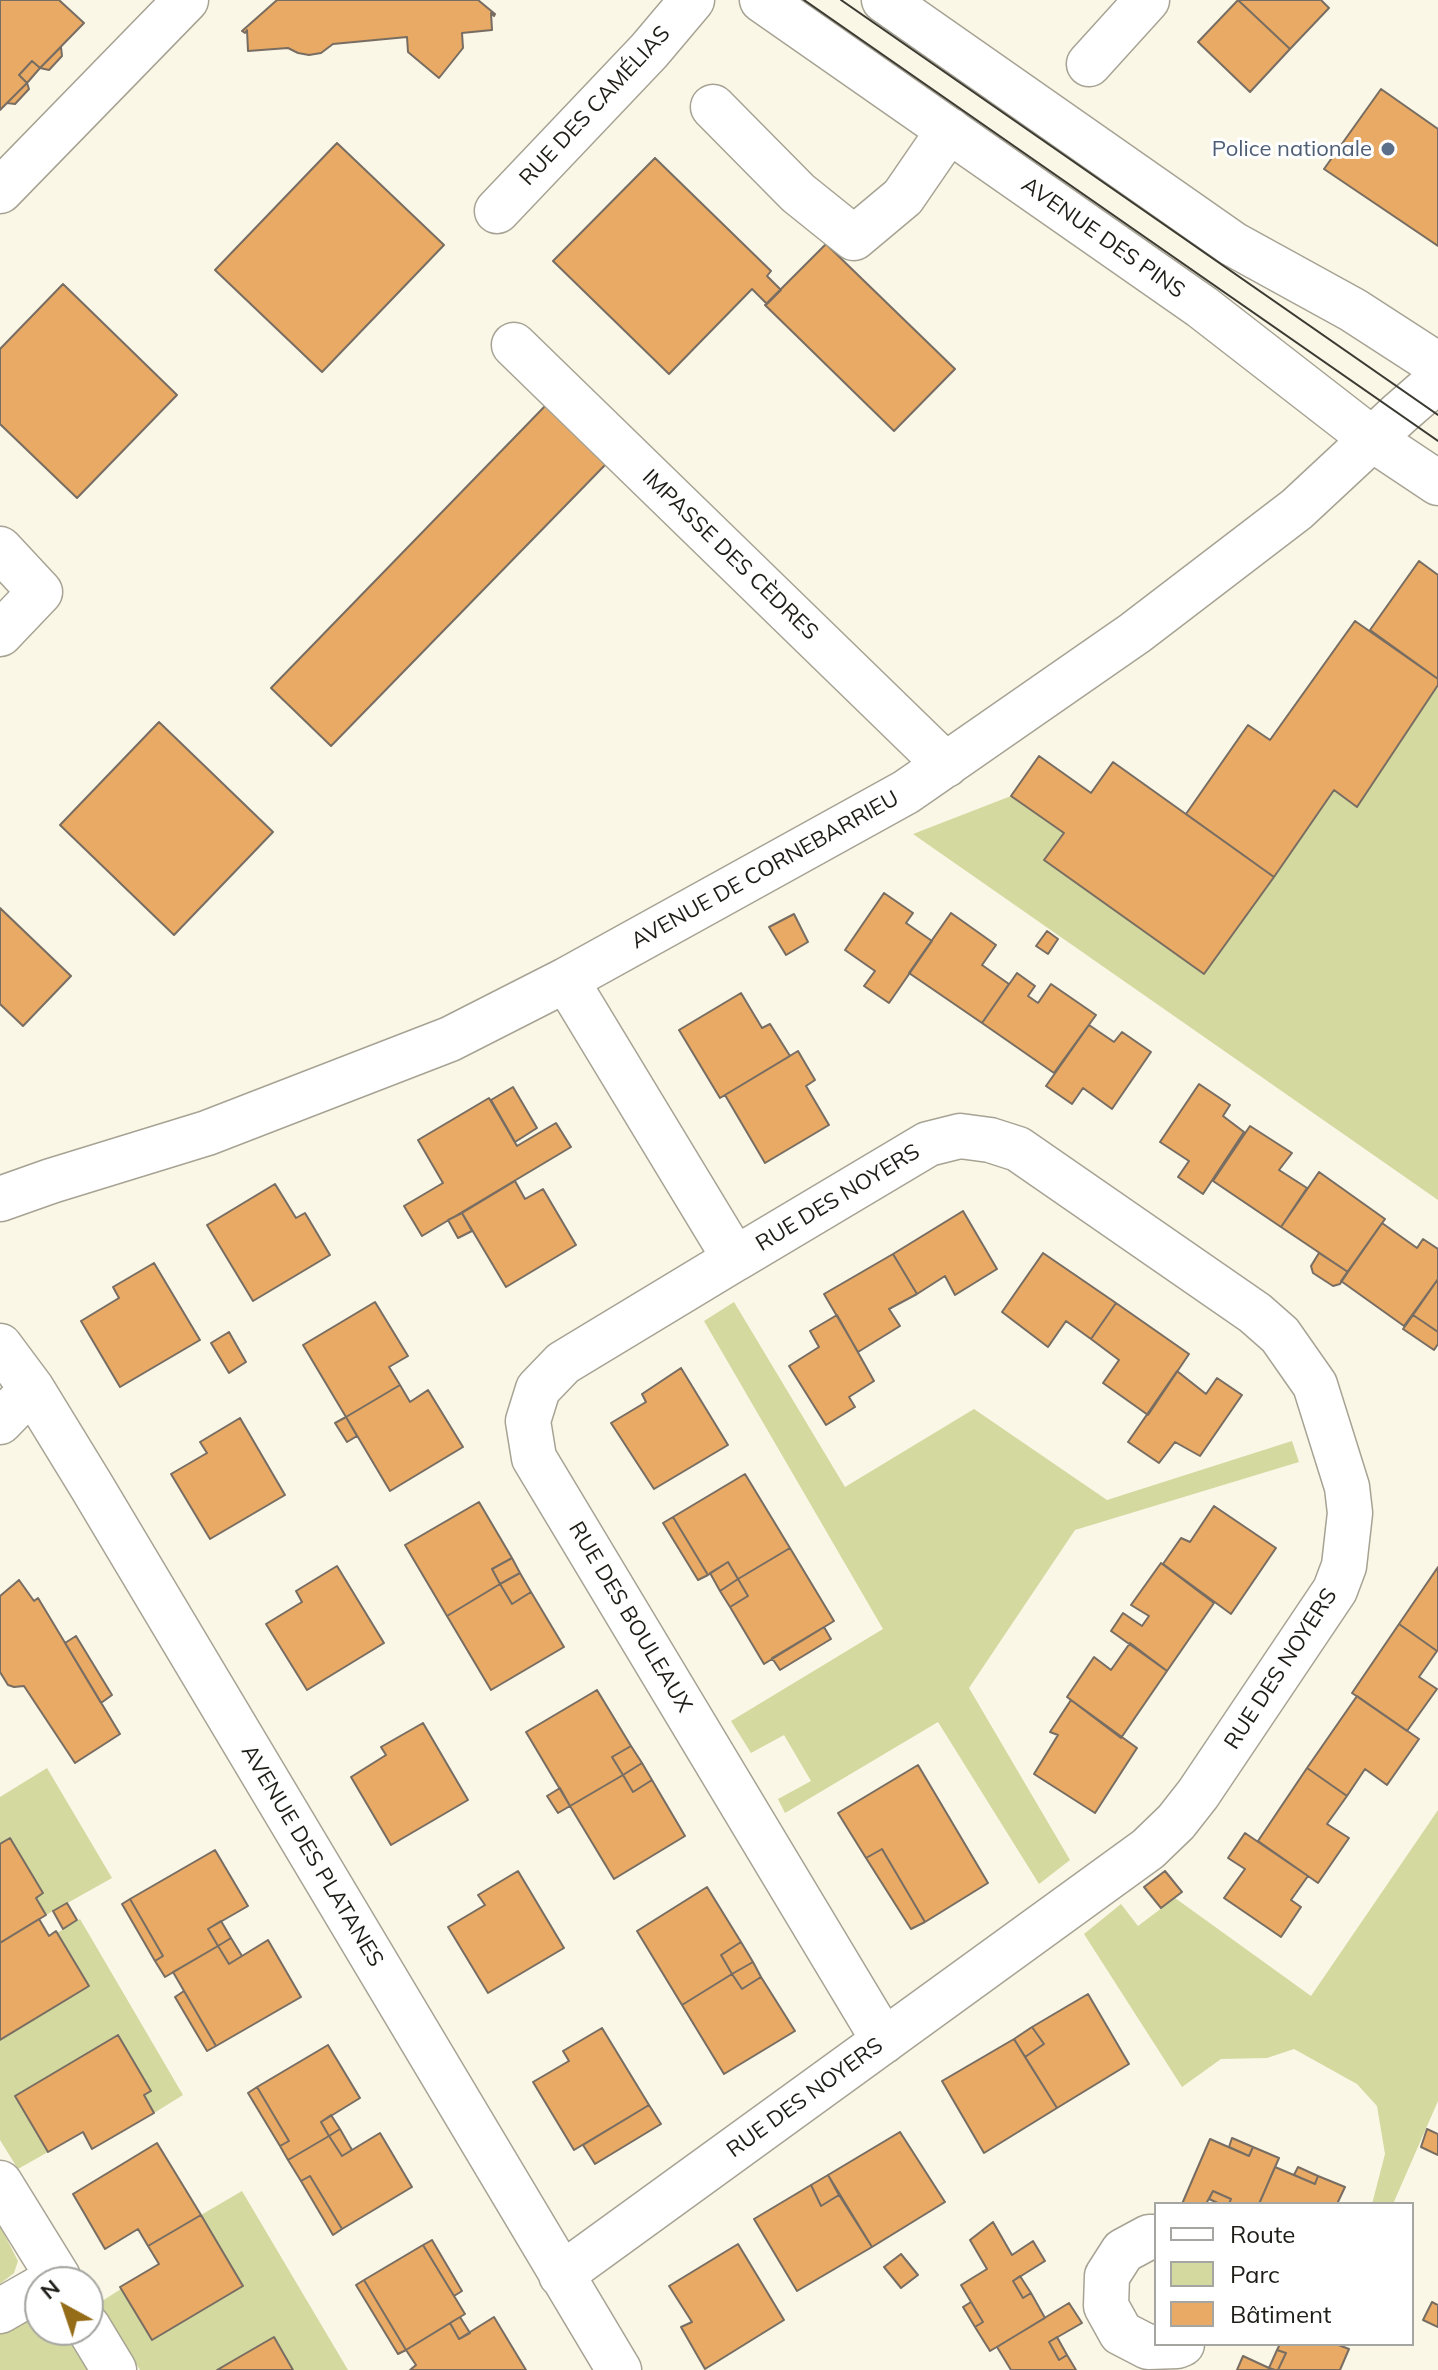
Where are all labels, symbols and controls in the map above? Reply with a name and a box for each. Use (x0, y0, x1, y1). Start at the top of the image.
street label: RUE DES CAMÉLIAS (514, 21, 676, 191)
place label: Police nationale (1212, 136, 1372, 162)
marker: Police nationale (1379, 140, 1397, 158)
street label: AVENUE DES PINS (1016, 172, 1190, 304)
street label: IMPASSE DES CÈDRES (637, 464, 823, 646)
street label: AVENUE DE CORNEBARRIEU (627, 785, 903, 955)
street label: RUE DES NOYERS (751, 1139, 925, 1257)
street label: RUE DES BOULEAUX (563, 1517, 697, 1717)
street label: RUE DES NOYERS (1219, 1584, 1343, 1754)
street label: AVENUE DES PLATANES (235, 1740, 389, 1972)
street label: RUE DES NOYERS (722, 2033, 888, 2163)
legend (1154, 2202, 1414, 2346)
text: Route (1230, 2219, 1295, 2249)
text: Parc (1230, 2259, 1280, 2289)
north arrow (24, 2266, 104, 2346)
text: N (34, 2273, 65, 2305)
text: Bâtiment (1230, 2299, 1331, 2329)

